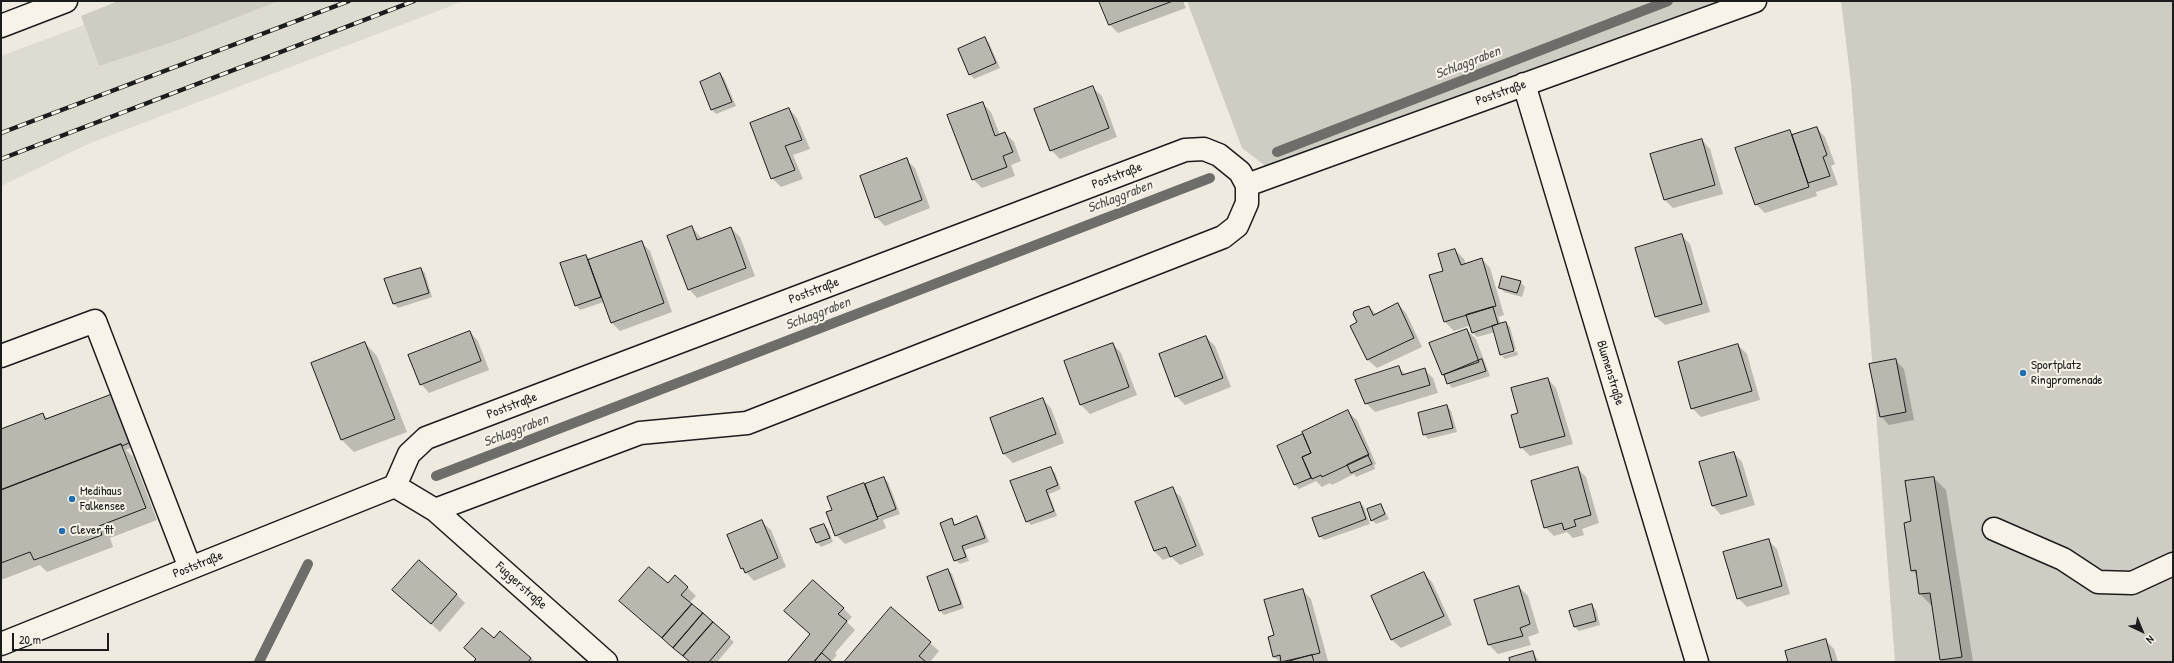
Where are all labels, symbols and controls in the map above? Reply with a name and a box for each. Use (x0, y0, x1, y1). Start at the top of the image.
water label: Schlaggraben (1433, 43, 1503, 83)
street label: Poststraße (1474, 77, 1528, 109)
street label: Poststraße (1090, 159, 1144, 193)
water label: Schlaggraben (1085, 177, 1155, 217)
street label: Poststraße (787, 274, 841, 308)
water label: Schlaggraben (783, 294, 853, 334)
street label: Blumenstraße (1593, 339, 1627, 407)
place label: Sportplatz Ringpromenade (2031, 358, 2103, 389)
marker: Sportplatz Ringpromenade (2018, 368, 2028, 378)
street label: Poststraße (485, 389, 539, 423)
water label: Schlaggraben (481, 411, 551, 451)
place label: Medihaus Falkensee (80, 484, 125, 515)
marker: Medihaus Falkensee (67, 494, 77, 504)
place label: Clever fit (70, 523, 114, 539)
marker: Clever fit (57, 526, 67, 536)
street label: Poststraße (171, 548, 225, 582)
street label: Fuggerstraße (492, 559, 550, 613)
north arrow (2122, 611, 2162, 651)
scale bar (14, 625, 111, 651)
text: 20 m (19, 631, 41, 648)
text: N (2143, 633, 2157, 647)

